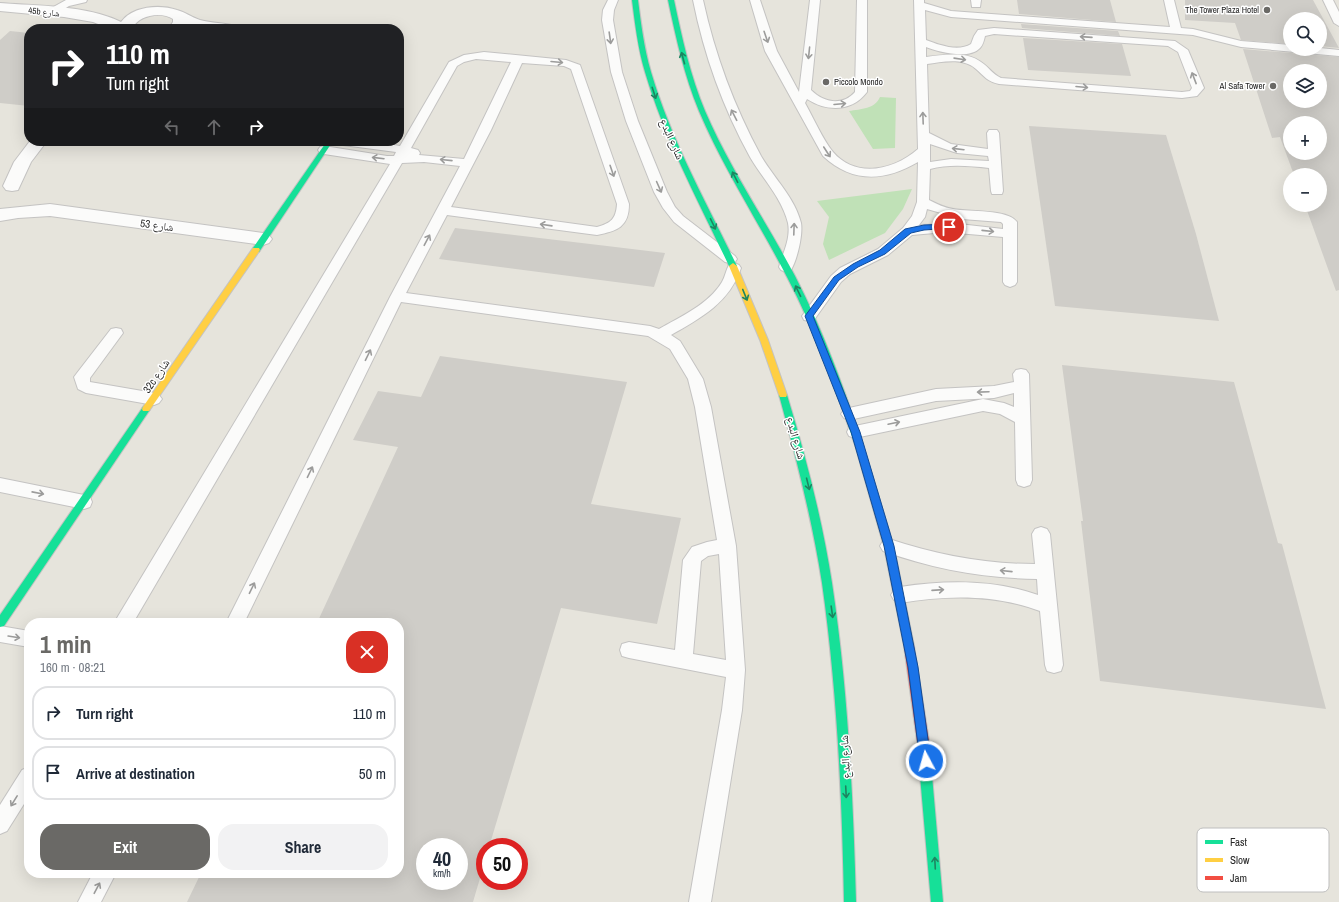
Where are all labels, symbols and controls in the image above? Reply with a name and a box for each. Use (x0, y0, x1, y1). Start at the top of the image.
street label: 45b شارع (28, 4, 60, 20)
place label: The Tower Plaza Hotel (1185, 4, 1259, 16)
marker: The Tower Plaza Hotel (1262, 5, 1272, 15)
map controls (1283, 12, 1327, 212)
button: search (1283, 12, 1327, 56)
one-way arrow (606, 31, 614, 44)
one-way arrow (763, 31, 771, 43)
one-way arrow (1080, 34, 1093, 41)
text: 110 m (106, 35, 170, 73)
icon: right (40, 40, 92, 92)
one-way arrow (805, 46, 813, 59)
one-way arrow (679, 52, 686, 65)
one-way arrow (953, 55, 966, 63)
one-way arrow (550, 59, 563, 66)
button: layers (1283, 64, 1327, 108)
text: Turn right (106, 71, 169, 96)
one-way arrow (1190, 73, 1198, 85)
place label: Piccolo Mondo (834, 76, 883, 88)
marker: Piccolo Mondo (821, 77, 831, 87)
place label: Al Safa Tower (1219, 80, 1266, 92)
marker: Al Safa Tower (1268, 81, 1278, 91)
one-way arrow (1075, 84, 1088, 91)
one-way arrow (651, 86, 658, 99)
one-way arrow (833, 101, 846, 108)
one-way arrow (730, 109, 738, 121)
one-way arrow (919, 112, 927, 125)
icon: left (161, 116, 183, 138)
icon: ahead (203, 116, 225, 138)
icon: right (245, 116, 267, 138)
street label: شارع البدع (657, 116, 687, 162)
button: + (1283, 116, 1327, 160)
one-way arrow (951, 145, 964, 153)
one-way arrow (824, 146, 832, 158)
one-way arrow (372, 154, 385, 162)
one-way arrow (440, 157, 453, 164)
one-way arrow (608, 165, 616, 177)
button: − (1283, 168, 1327, 212)
one-way arrow (731, 172, 738, 184)
one-way arrow (656, 181, 663, 193)
pin (932, 210, 966, 244)
street label: شارع 53 (139, 216, 175, 234)
icon: arrive (938, 216, 960, 238)
one-way arrow (710, 218, 717, 230)
one-way arrow (540, 221, 553, 229)
one-way arrow (790, 223, 798, 236)
one-way arrow (981, 227, 994, 235)
one-way arrow (424, 234, 432, 246)
one-way arrow (793, 285, 801, 297)
one-way arrow (742, 288, 749, 300)
one-way arrow (365, 350, 372, 362)
street label: 32c شارع (140, 356, 172, 396)
one-way arrow (977, 388, 990, 396)
street label: شارع البدع (783, 415, 809, 461)
one-way arrow (887, 419, 900, 427)
one-way arrow (307, 466, 314, 478)
one-way arrow (805, 477, 812, 490)
one-way arrow (31, 489, 44, 497)
one-way arrow (1000, 567, 1013, 574)
one-way arrow (249, 582, 256, 594)
one-way arrow (931, 587, 944, 594)
one-way arrow (828, 605, 836, 618)
text: 1 min (40, 628, 91, 660)
button: close (346, 631, 388, 673)
one-way arrow (8, 633, 21, 641)
text: 160 m · 08:21 (40, 659, 105, 676)
icon: right (42, 702, 64, 724)
text: Turn right (76, 703, 133, 724)
text: 110 m (353, 703, 386, 724)
street label: شارع البدع (837, 735, 853, 779)
position arrow (905, 740, 947, 782)
icon: arrive (42, 762, 64, 784)
text: Arrive at destination (76, 763, 195, 784)
text: 50 m (359, 763, 386, 784)
one-way arrow (842, 785, 850, 798)
one-way arrow (10, 795, 18, 807)
button: Exit (40, 824, 210, 870)
button: Share (218, 824, 388, 870)
legend (1197, 828, 1329, 892)
text: Fast (1230, 835, 1248, 849)
speed limit sign: 50 (476, 838, 528, 890)
text: 40 (433, 845, 451, 872)
text: Slow (1230, 853, 1250, 867)
one-way arrow (931, 857, 939, 870)
text: km/h (433, 867, 451, 880)
text: Jam (1230, 871, 1247, 885)
one-way arrow (94, 882, 101, 894)

